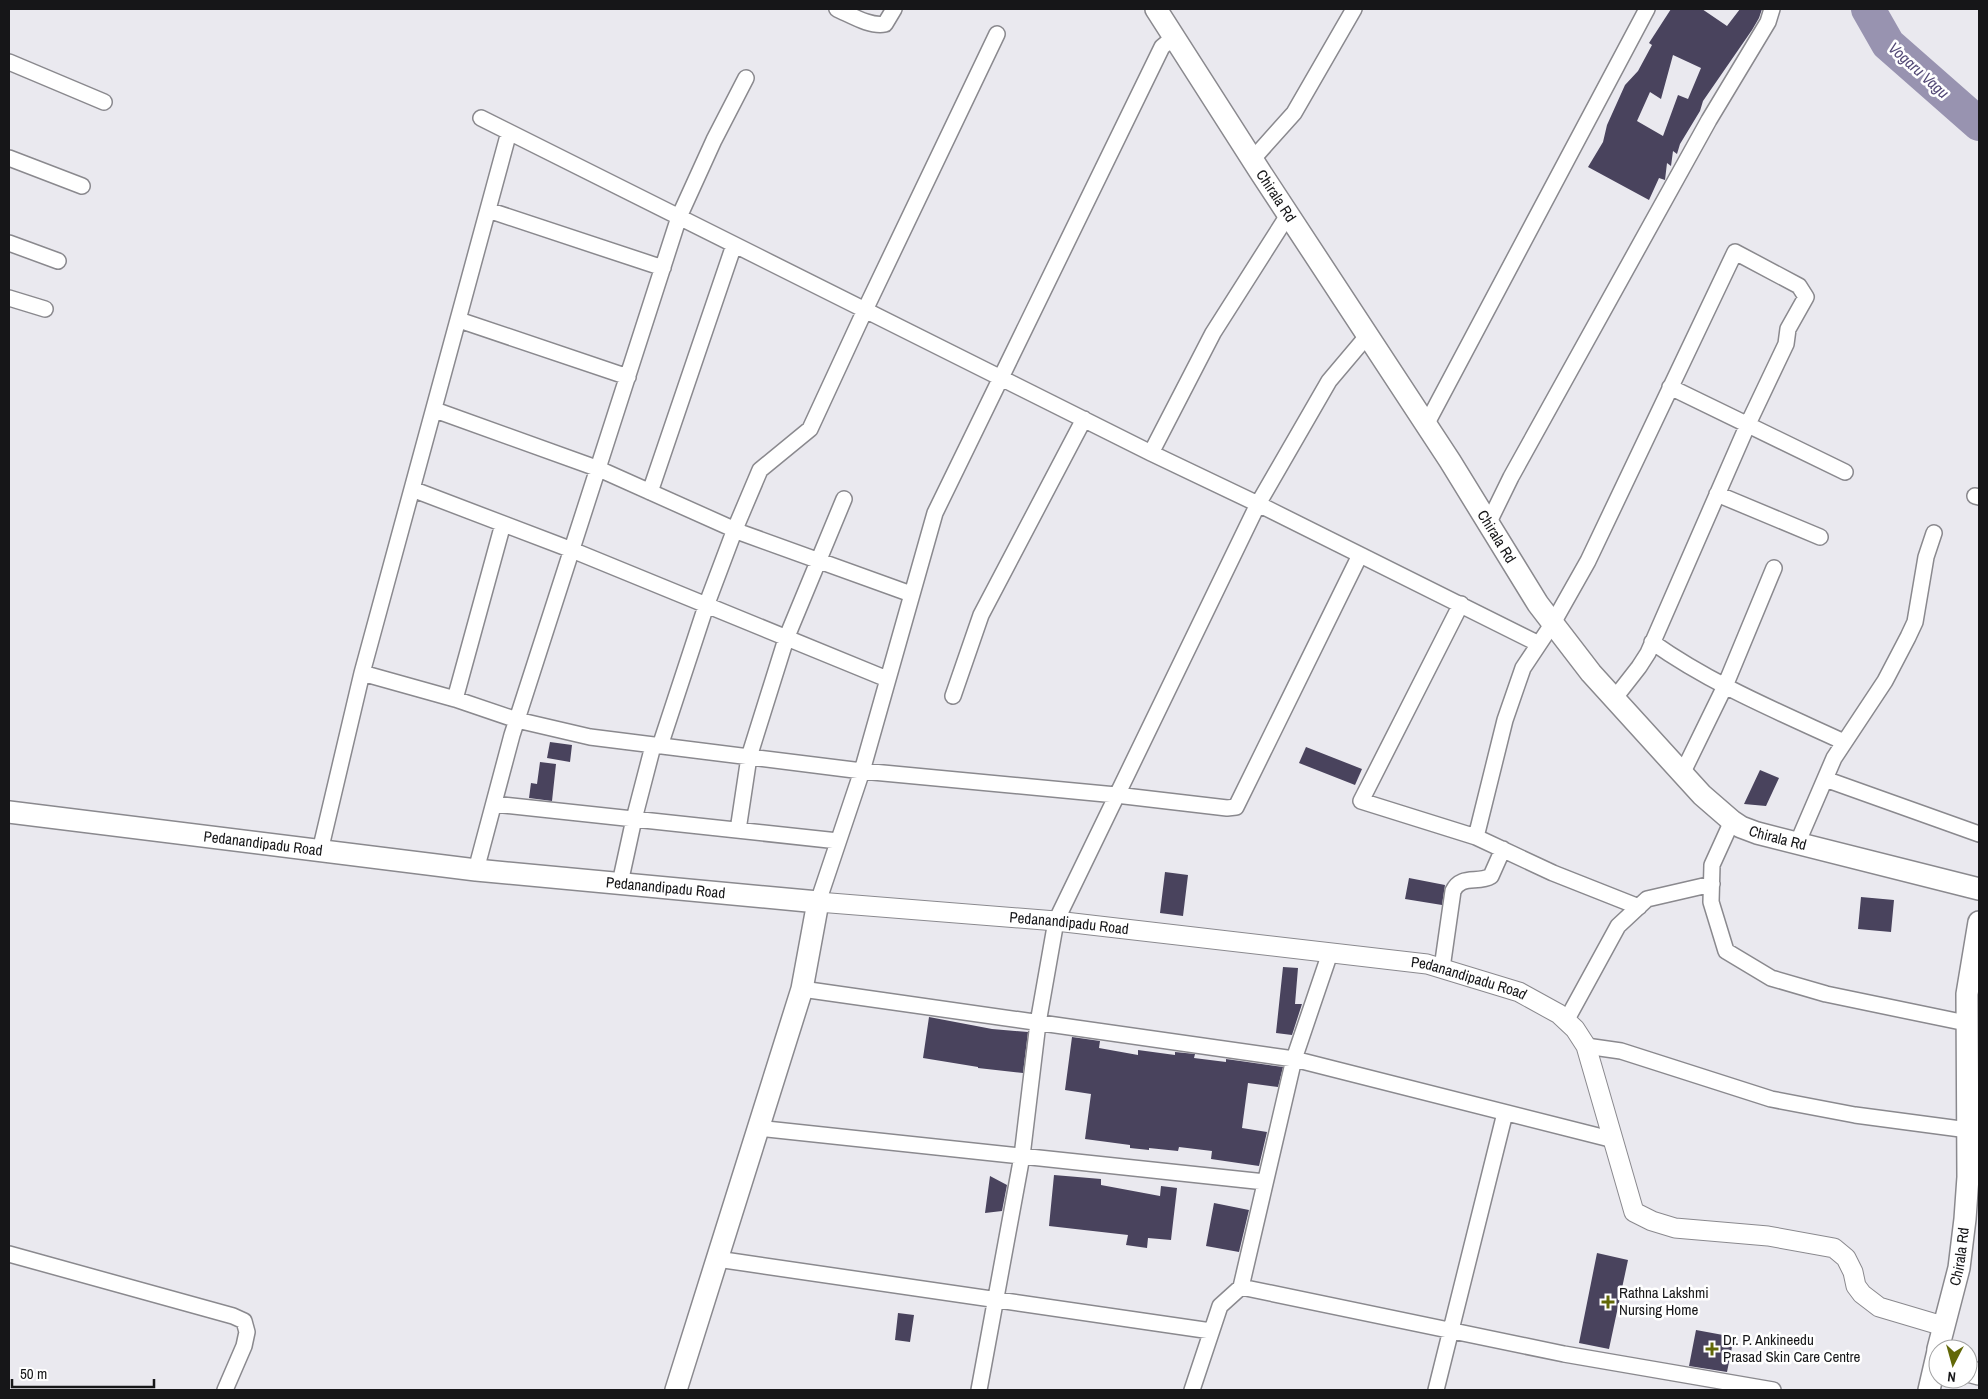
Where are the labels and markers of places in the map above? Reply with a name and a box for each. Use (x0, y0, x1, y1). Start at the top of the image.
place label: Rathna Lakshmi Nursing Home (1619, 1282, 1709, 1320)
marker: Rathna Lakshmi Nursing Home (1601, 1295, 1615, 1309)
place label: Dr. P. Ankineedu Prasad Skin Care Centre (1723, 1329, 1861, 1367)
marker: Dr. P. Ankineedu Prasad Skin Care Centre (1705, 1342, 1719, 1356)

